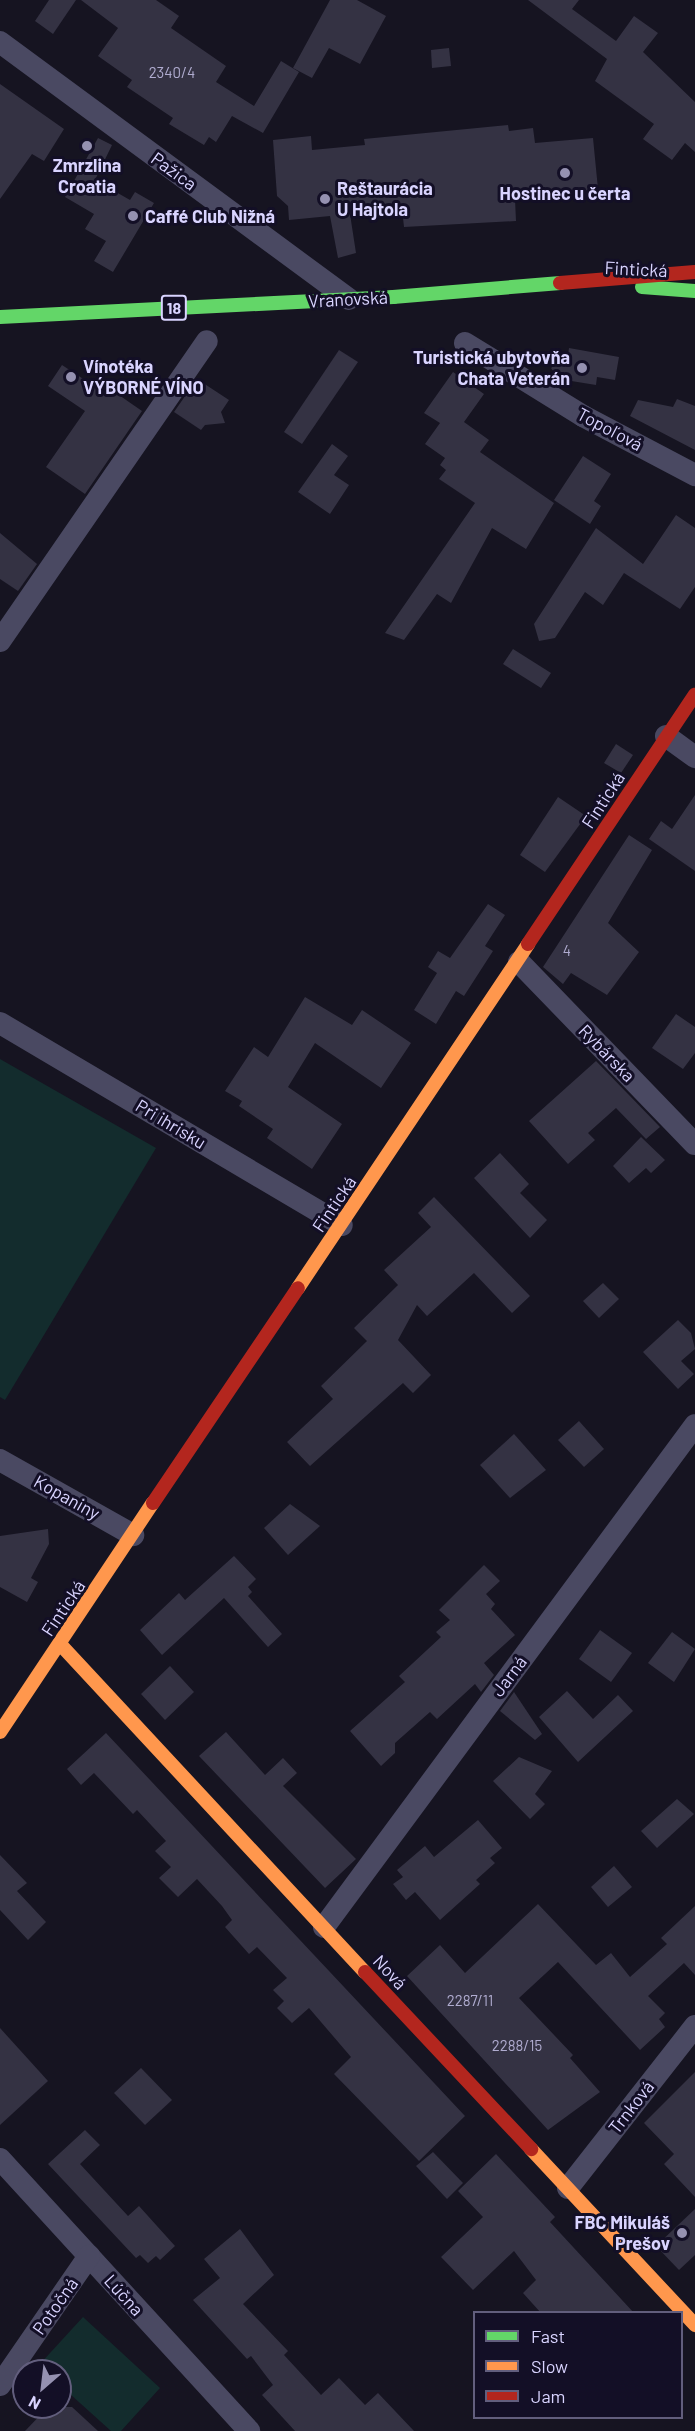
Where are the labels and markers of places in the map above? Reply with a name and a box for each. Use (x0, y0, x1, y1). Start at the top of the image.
marker: Zmrzlina Croatia (80, 139, 94, 153)
place label: Zmrzlina Croatia (53, 155, 121, 198)
marker: Hostinec u čerta (558, 166, 572, 180)
place label: Reštaurácia U Hajtola (337, 178, 433, 220)
place label: Hostinec u čerta (500, 182, 630, 204)
marker: Reštaurácia U Hajtola (318, 192, 332, 206)
place label: Caffé Club Nižná (145, 205, 275, 227)
marker: Caffé Club Nižná (126, 209, 140, 223)
place label: Turistická ubytovňa Chata Veterán (413, 347, 570, 389)
place label: Vínotéka VÝBORNÉ VÍNO (83, 356, 204, 398)
marker: Turistická ubytovňa Chata Veterán (575, 361, 589, 375)
marker: Vínotéka VÝBORNÉ VÍNO (64, 370, 78, 384)
place label: FBC Mikuláš Prešov (574, 2212, 670, 2254)
marker: FBC Mikuláš Prešov (675, 2226, 689, 2240)

